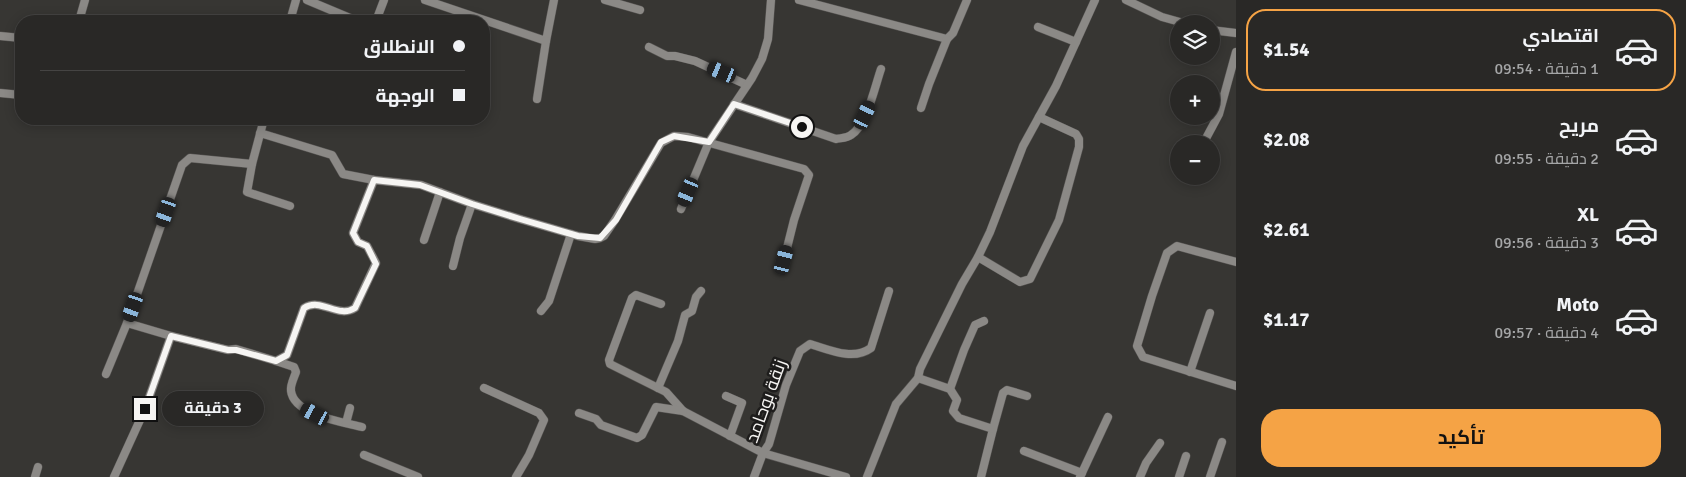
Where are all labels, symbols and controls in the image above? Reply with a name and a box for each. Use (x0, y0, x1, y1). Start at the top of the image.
map controls (1170, 15, 1220, 185)
button: layers (1170, 15, 1220, 65)
text: اقتصادي (1523, 24, 1599, 48)
icon: car (1614, 28, 1659, 73)
text: الانطلاق (364, 35, 435, 59)
text: $1.54 (1263, 38, 1309, 62)
car (705, 59, 738, 85)
text: 1 دقيقة · 09:54 (1494, 59, 1599, 79)
button: + (1170, 75, 1220, 125)
text: الوجهة (375, 84, 435, 108)
car (851, 98, 878, 132)
text: مريح (1559, 114, 1599, 138)
route start (791, 116, 813, 138)
icon: car (1614, 118, 1659, 163)
text: $2.08 (1263, 128, 1309, 152)
button: − (1170, 135, 1220, 185)
text: 2 دقيقة · 09:55 (1494, 149, 1599, 169)
car (675, 175, 700, 209)
car (154, 195, 177, 229)
text: XL (1577, 203, 1599, 227)
icon: car (1614, 208, 1659, 253)
text: $2.61 (1263, 218, 1309, 242)
text: 3 دقيقة · 09:56 (1494, 233, 1599, 253)
car (773, 244, 794, 276)
car (121, 290, 144, 324)
text: Moto (1556, 293, 1599, 317)
icon: car (1614, 298, 1659, 343)
text: $1.17 (1263, 308, 1309, 332)
text: 4 دقيقة · 09:57 (1494, 323, 1599, 343)
street label: زنقة بوحامد (741, 356, 791, 446)
callout: 3 دقيقة (162, 392, 265, 426)
route end (134, 398, 156, 420)
text: 3 دقيقة (184, 398, 242, 418)
car (298, 400, 331, 428)
button: تأكيد (1261, 409, 1661, 467)

